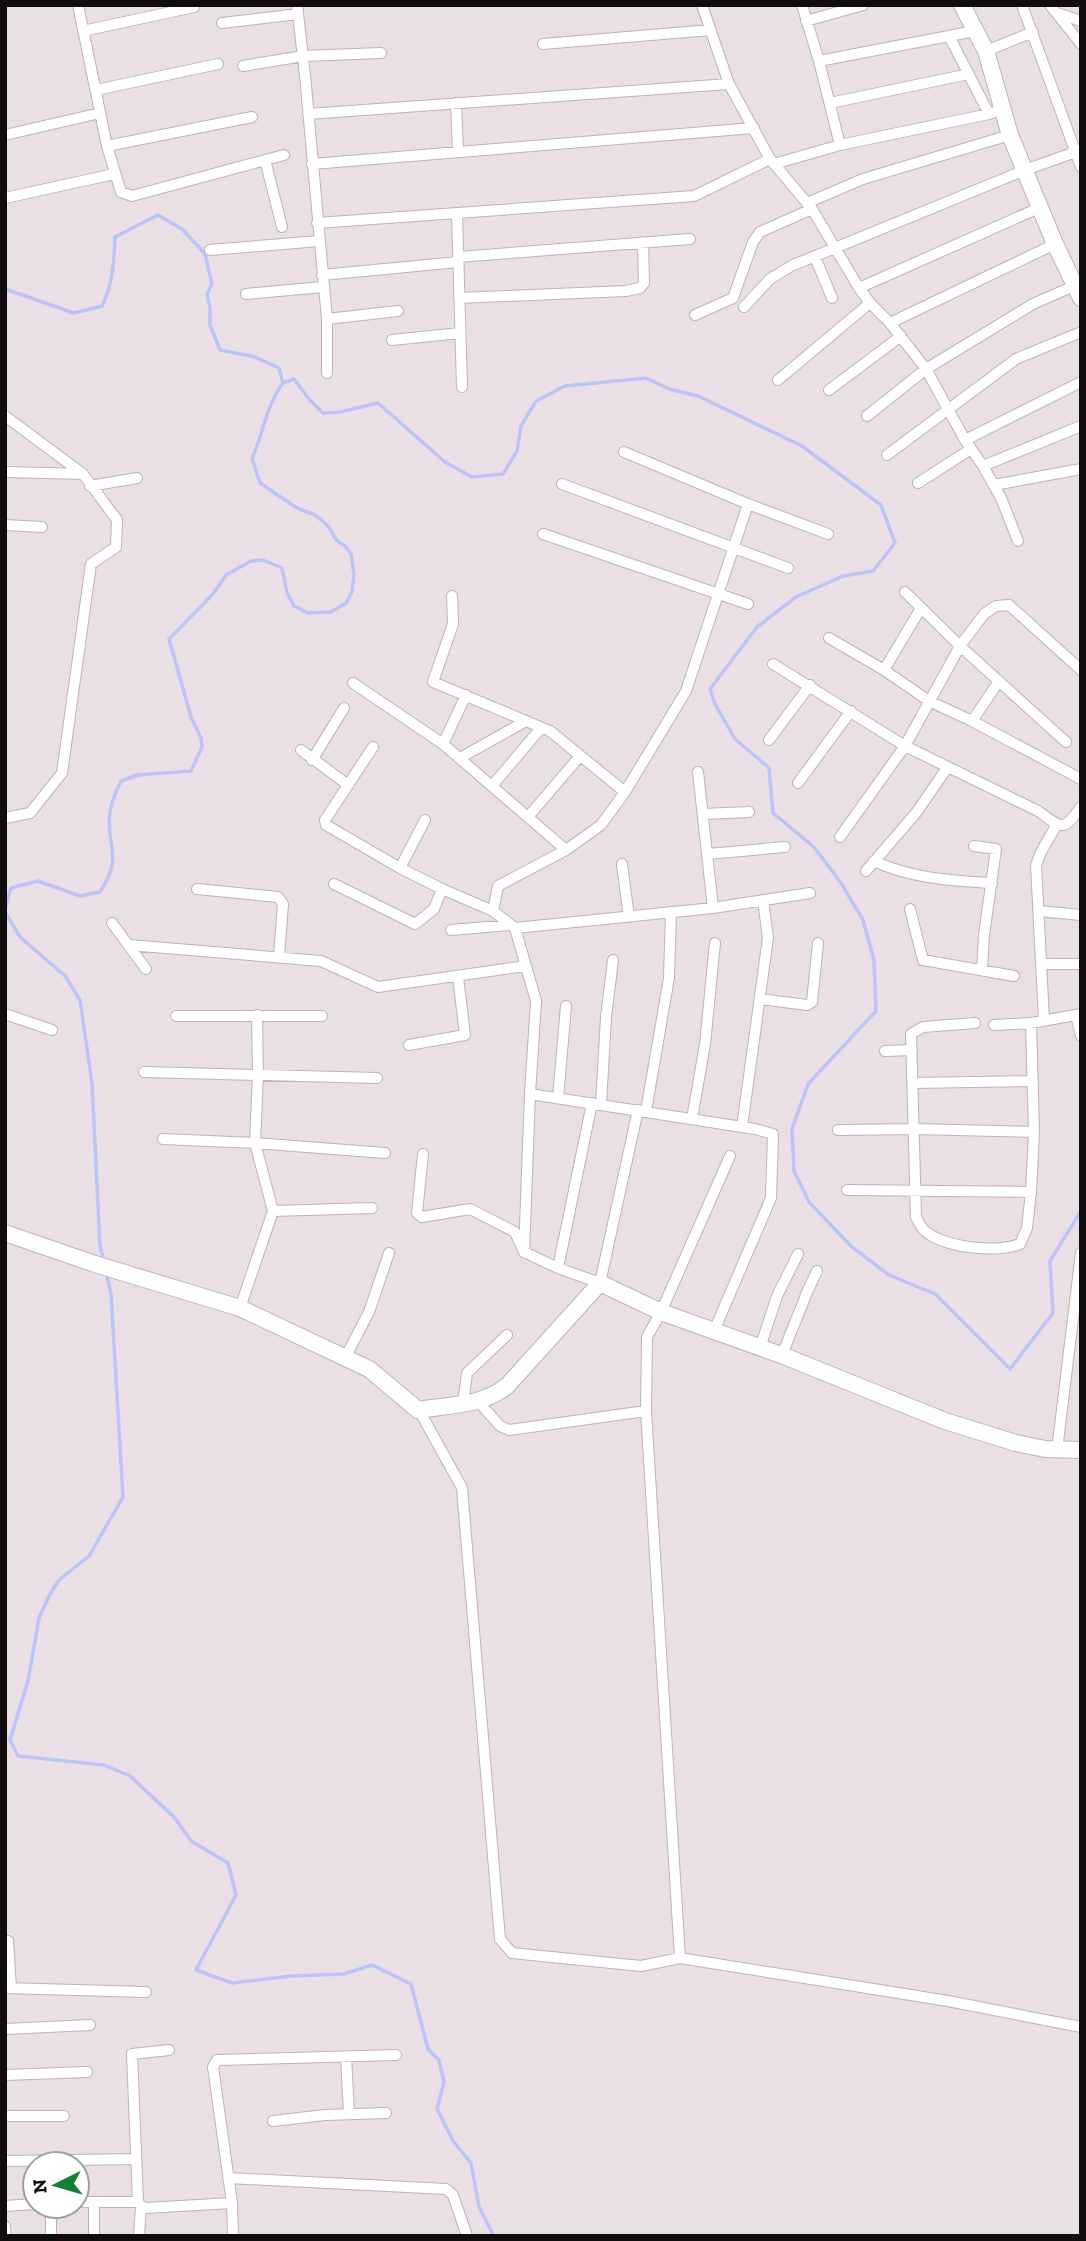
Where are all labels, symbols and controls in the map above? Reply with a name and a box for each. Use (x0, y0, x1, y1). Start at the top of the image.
north arrow (21, 2150, 91, 2220)
text: N (27, 2178, 52, 2195)

